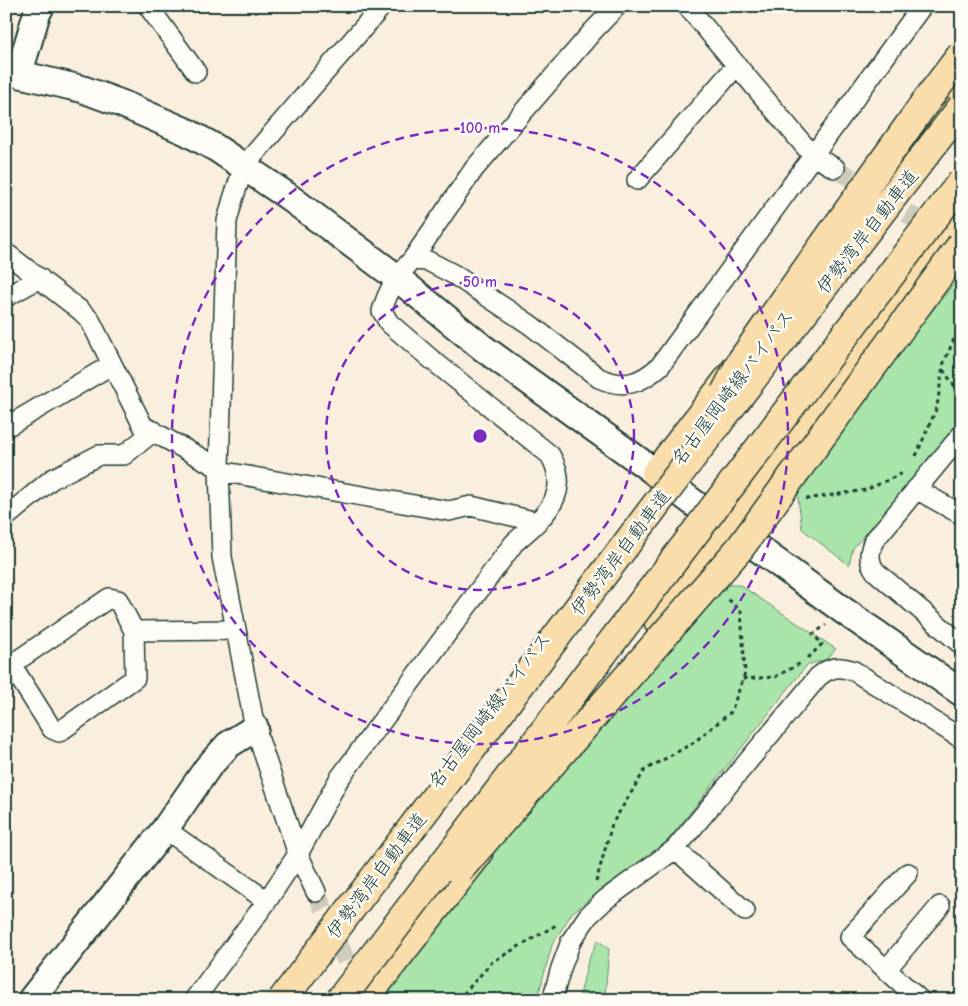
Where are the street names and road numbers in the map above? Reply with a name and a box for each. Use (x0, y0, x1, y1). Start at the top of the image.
street label: 伊勢湾岸自動車道 (812, 165, 923, 298)
street label: 名古屋岡崎線バイパス (667, 305, 799, 470)
street label: 伊勢湾岸自動車道 (566, 485, 675, 620)
street label: 名古屋岡崎線バイパス (424, 628, 556, 793)
street label: 伊勢湾岸自動車道 (322, 808, 431, 943)

